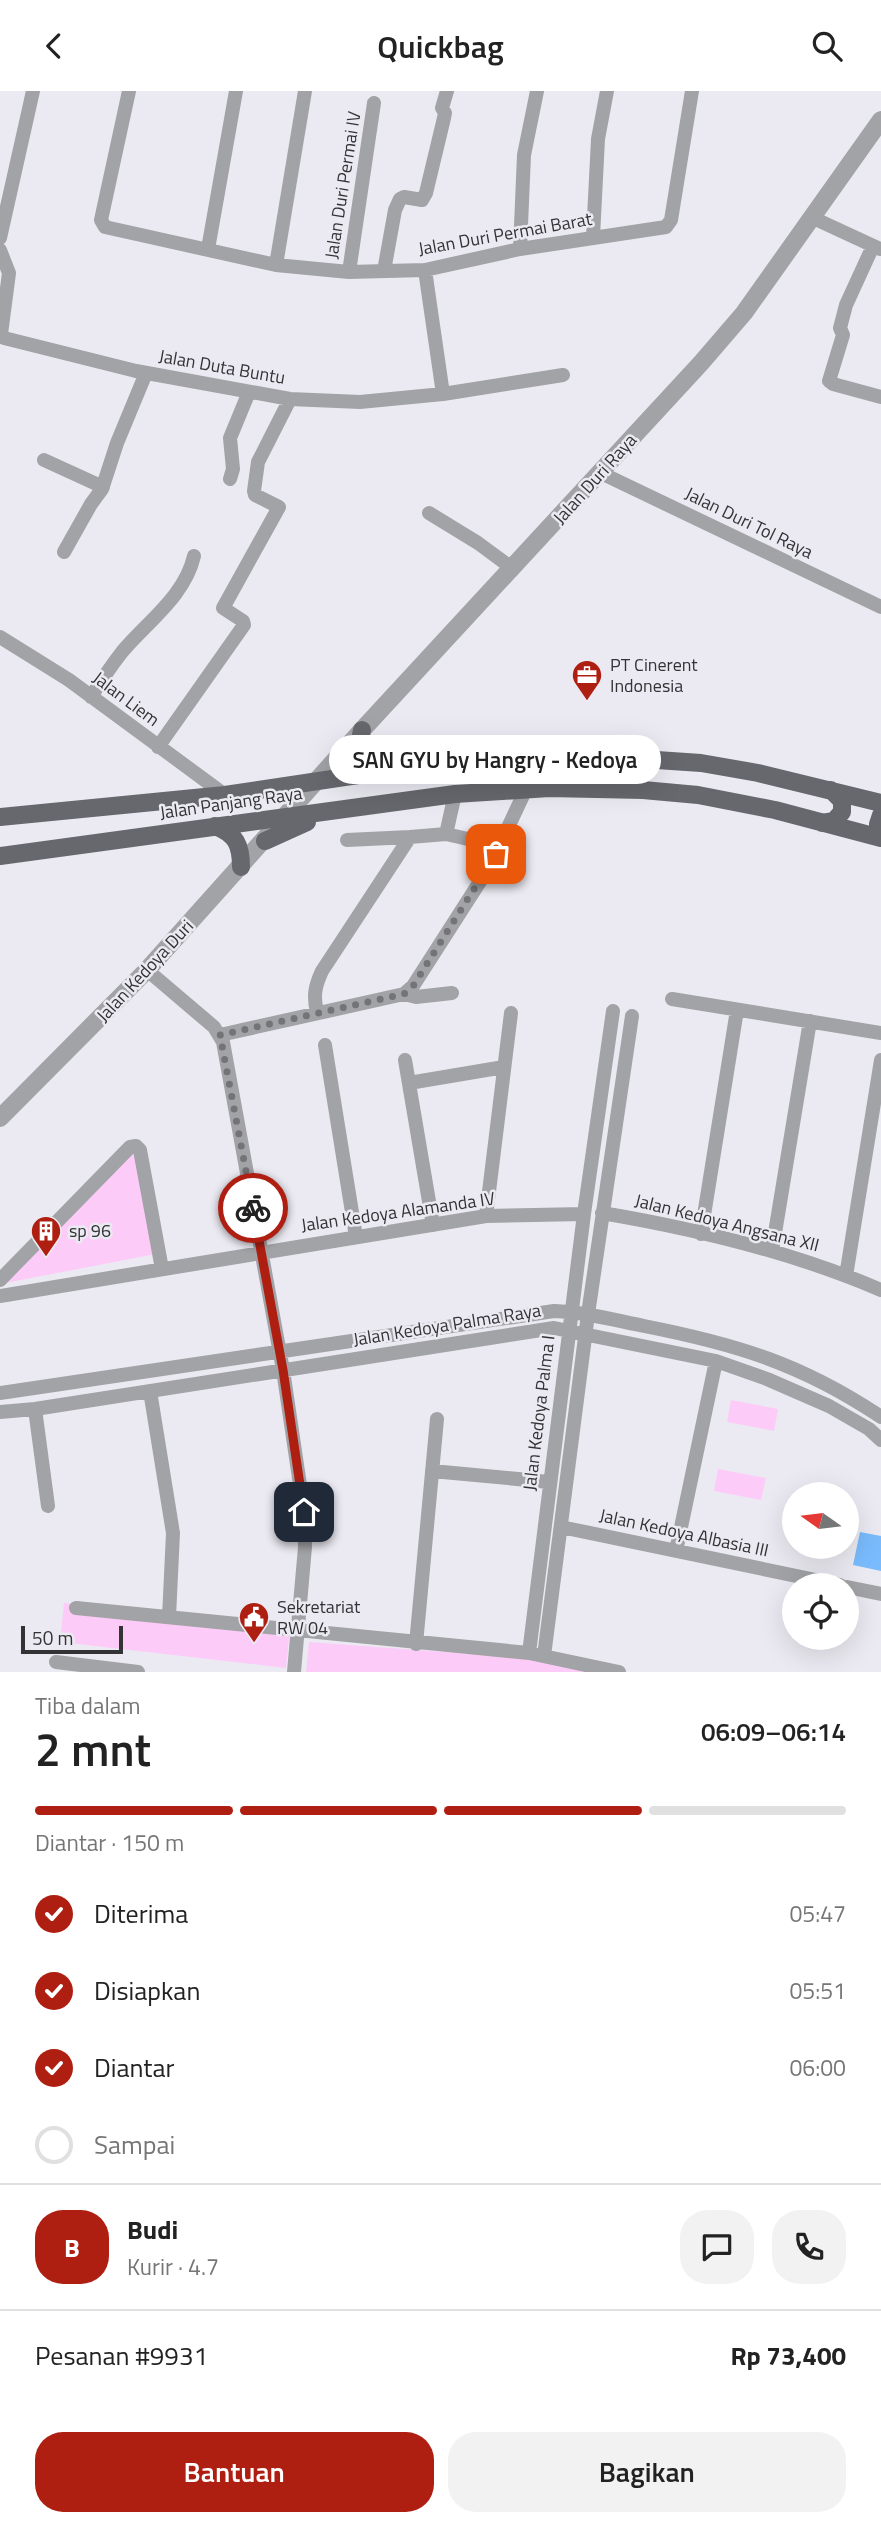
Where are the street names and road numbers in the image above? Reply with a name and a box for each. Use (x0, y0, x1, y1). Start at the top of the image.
street label: Jalan Duri Permai IV (318, 109, 368, 261)
street label: Jalan Duri Permai Barat (416, 205, 595, 262)
street label: Jalan Duta Buntu (157, 342, 287, 391)
street label: Jalan Duri Raya (546, 427, 643, 530)
street label: Jalan Duri Tol Raya (681, 480, 818, 565)
street label: Jalan Liem (87, 664, 165, 733)
street label: Jalan Panjang Raya (158, 779, 304, 826)
street label: Jalan Kedoya Duri (90, 913, 199, 1028)
street label: Jalan Kedoya Alamanda IV (299, 1184, 497, 1238)
street label: Jalan Kedoya Angsana XII (632, 1187, 822, 1258)
street label: Jalan Kedoya Palma Raya (351, 1296, 543, 1353)
street label: Jalan Kedoya Palma I (516, 1334, 561, 1492)
street label: Jalan Kedoya Albasia III (597, 1501, 771, 1564)

